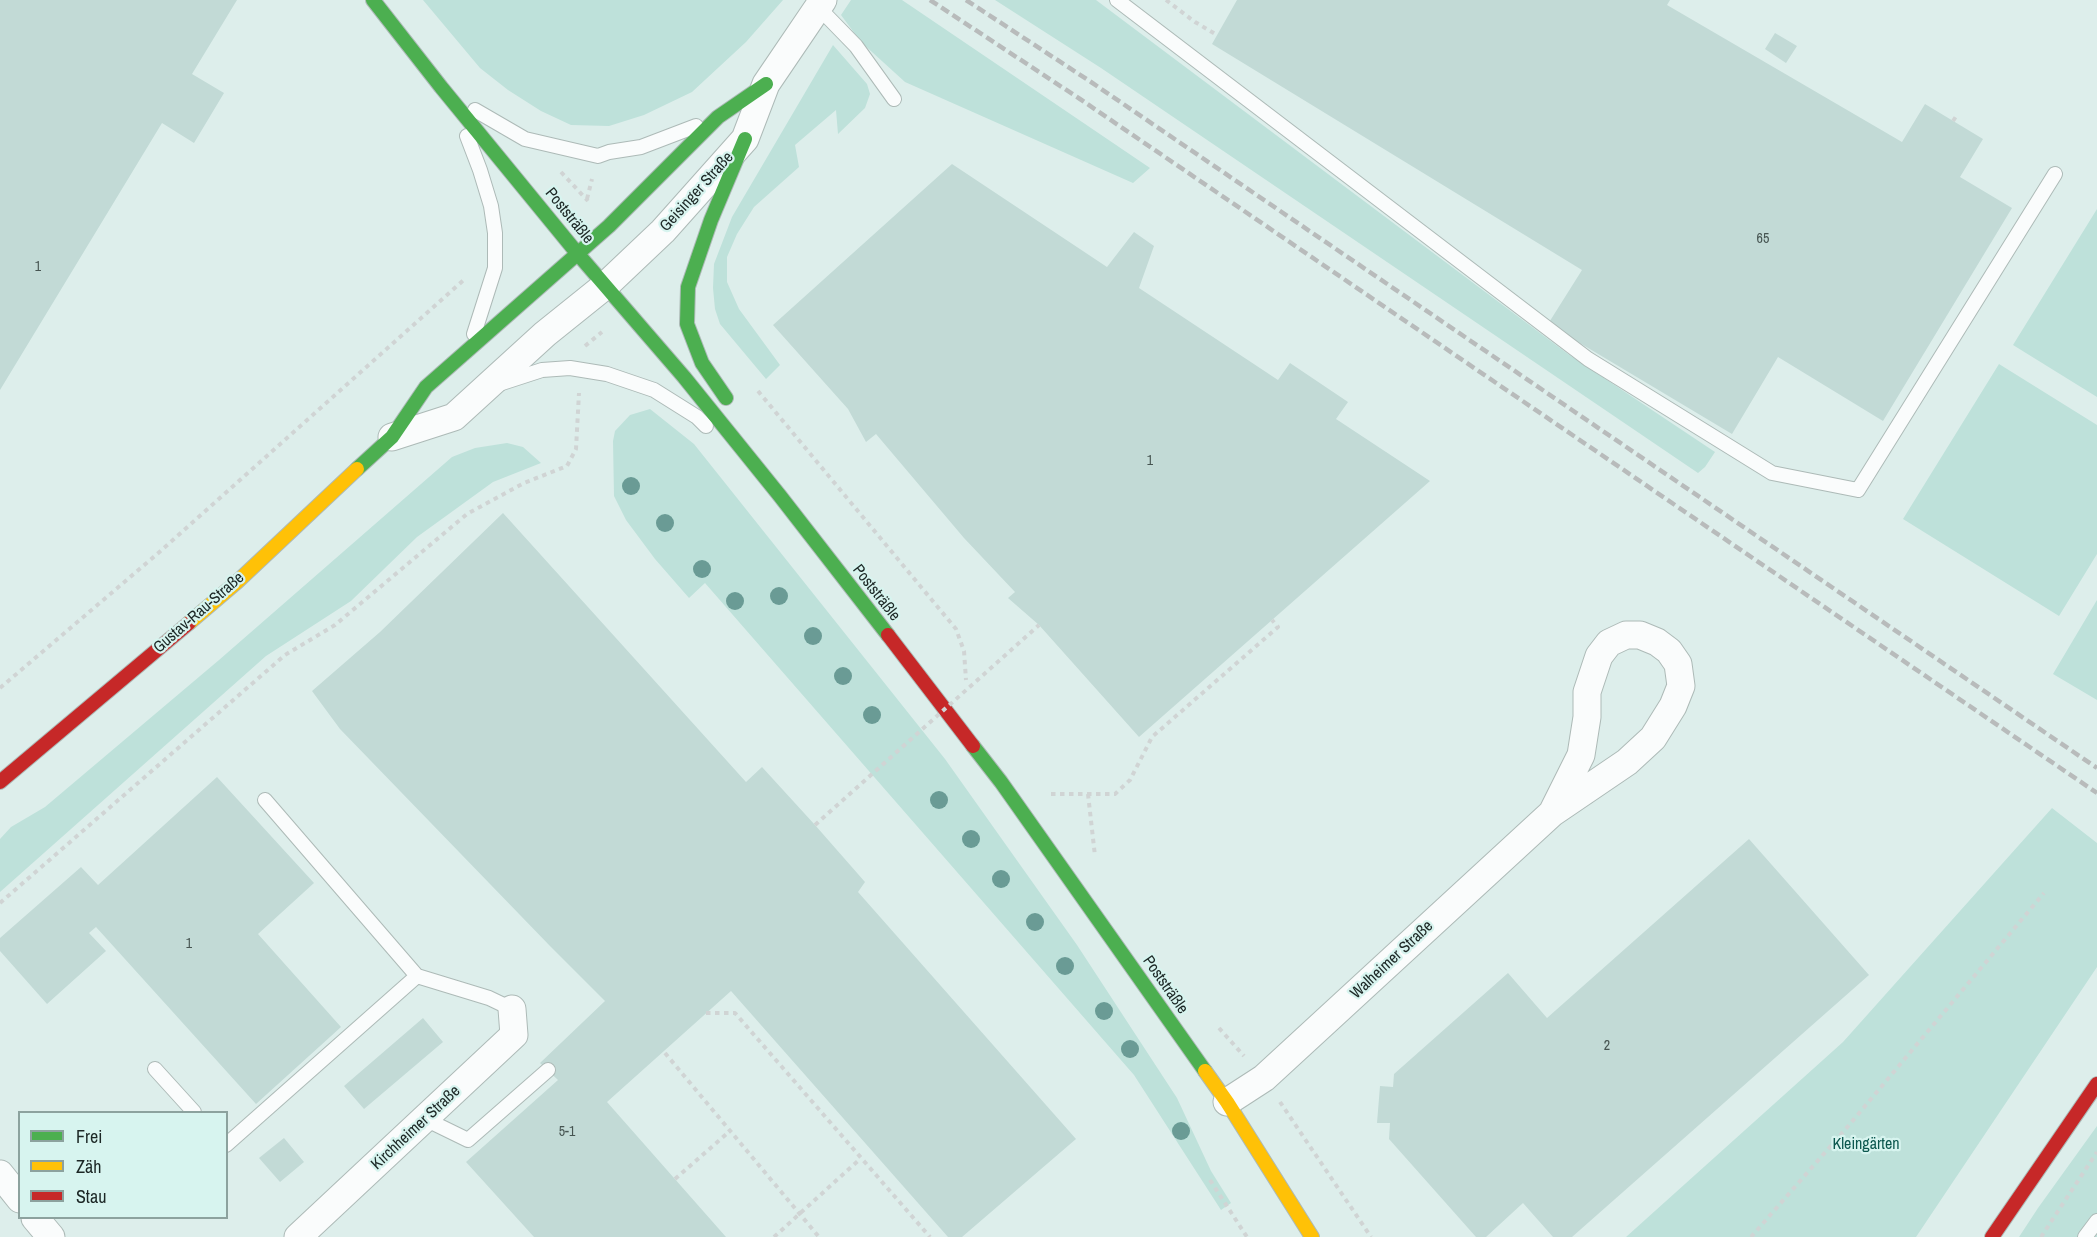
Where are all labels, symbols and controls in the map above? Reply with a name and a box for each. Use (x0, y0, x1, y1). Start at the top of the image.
street label: Geisinger Straße (656, 148, 738, 236)
street label: Poststräßle (541, 184, 597, 248)
house number: 65 (1757, 231, 1769, 247)
house number: 1 (35, 259, 41, 275)
house number: 1 (1147, 453, 1153, 469)
street label: Poststräßle (848, 561, 904, 625)
street label: Gustav-Rau-Straße (150, 568, 248, 658)
street label: Walheimer Straße (1347, 917, 1437, 1003)
house number: 1 (186, 936, 192, 952)
street label: Poststräßle (1138, 952, 1192, 1018)
house number: 2 (1604, 1038, 1610, 1054)
street label: Kirchheimer Straße (368, 1082, 464, 1174)
legend (18, 1111, 228, 1219)
text: Frei (76, 1124, 102, 1149)
house number: 5-1 (559, 1124, 575, 1140)
park label: Kleingärten (1832, 1135, 1900, 1155)
text: Zäh (76, 1154, 101, 1179)
text: Stau (76, 1184, 106, 1209)

